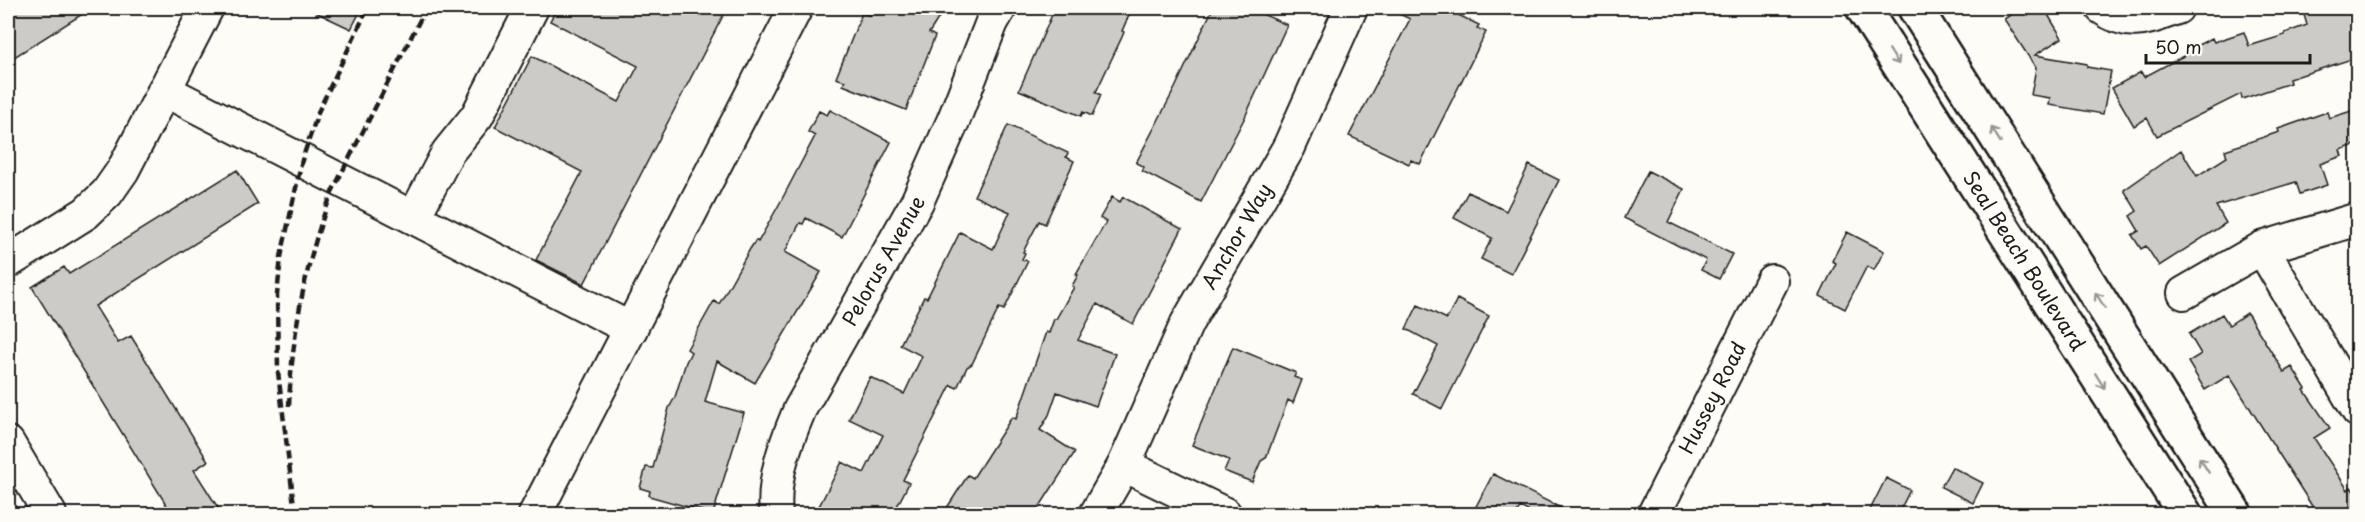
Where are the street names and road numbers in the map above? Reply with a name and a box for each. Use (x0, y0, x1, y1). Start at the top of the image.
street label: Seal Beach Boulevard (1956, 165, 2093, 356)
street label: Anchor Way (1194, 177, 1279, 295)
street label: Pelorus Avenue (834, 190, 932, 331)
street label: Hussey Road (1671, 336, 1753, 459)

